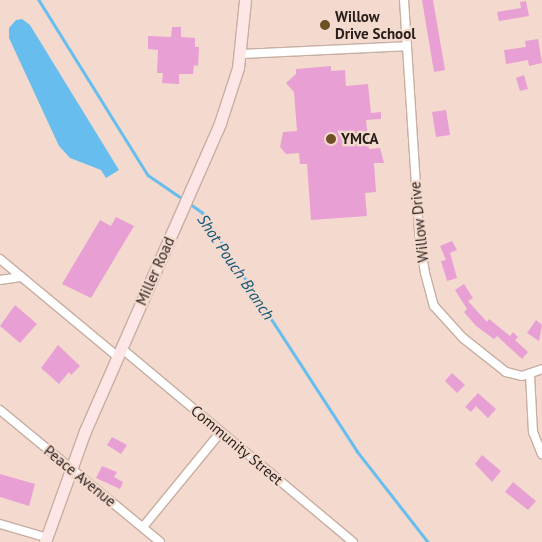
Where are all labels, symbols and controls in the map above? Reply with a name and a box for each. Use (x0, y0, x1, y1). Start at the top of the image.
place label: Willow Drive School (335, 7, 416, 42)
marker: Willow Drive School (319, 19, 331, 31)
place label: YMCA (341, 130, 379, 148)
marker: YMCA (325, 133, 337, 145)
street label: Willow Drive (406, 180, 432, 264)
water label: Shot Pouch Branch (194, 211, 278, 323)
street label: Miller Road (132, 234, 178, 308)
street label: Community Street (187, 401, 287, 489)
street label: Peace Avenue (40, 441, 120, 511)

